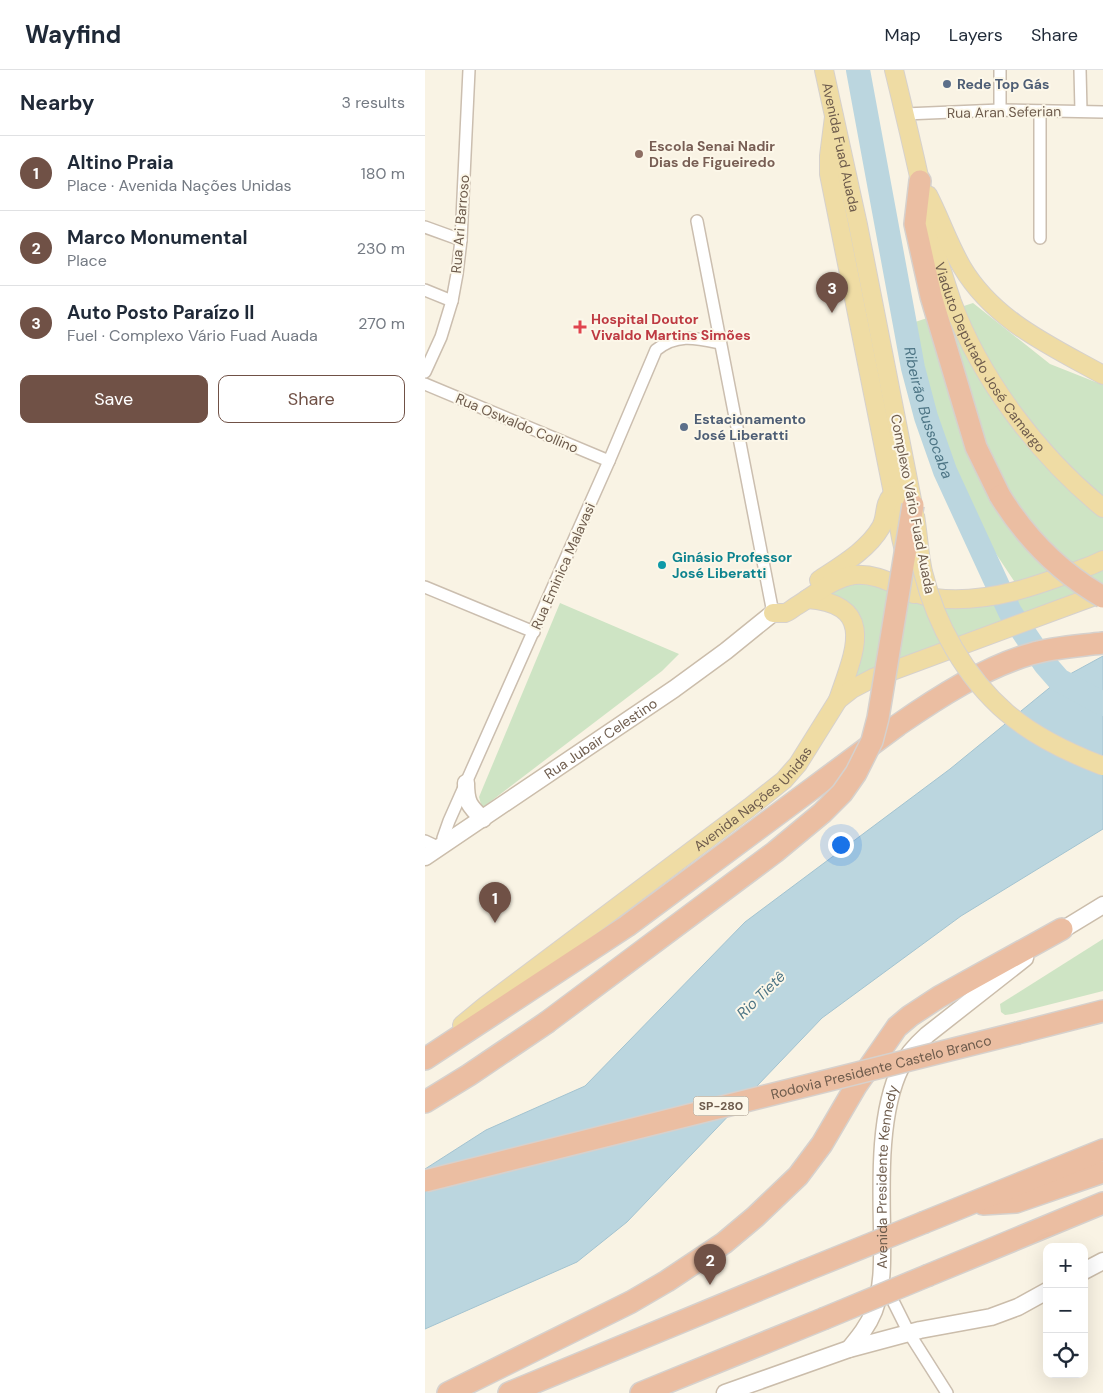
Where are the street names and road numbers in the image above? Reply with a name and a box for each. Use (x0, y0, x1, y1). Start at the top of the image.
street label: Avenida Fuad Auada (818, 81, 864, 214)
street label: Rua Aran Seferian (947, 102, 1061, 122)
street label: Rua Ari Barroso (447, 174, 473, 274)
street label: Viaduto Deputado José Camargo (931, 260, 1050, 456)
street label: Rua Oswaldo Collino (453, 389, 581, 457)
street label: Complexo Vário Fuad Auada (887, 413, 939, 595)
street label: Rua Eminica Malavasi (527, 500, 599, 632)
street label: Rua Jubair Celestino (541, 694, 661, 783)
street label: Avenida Nações Unidas (690, 743, 816, 855)
street label: Rodovia Presidente Castelo Branco (769, 1031, 993, 1103)
street label: Avenida Presidente Kennedy (872, 1082, 902, 1269)
road number: SP-280 (693, 1096, 749, 1116)

